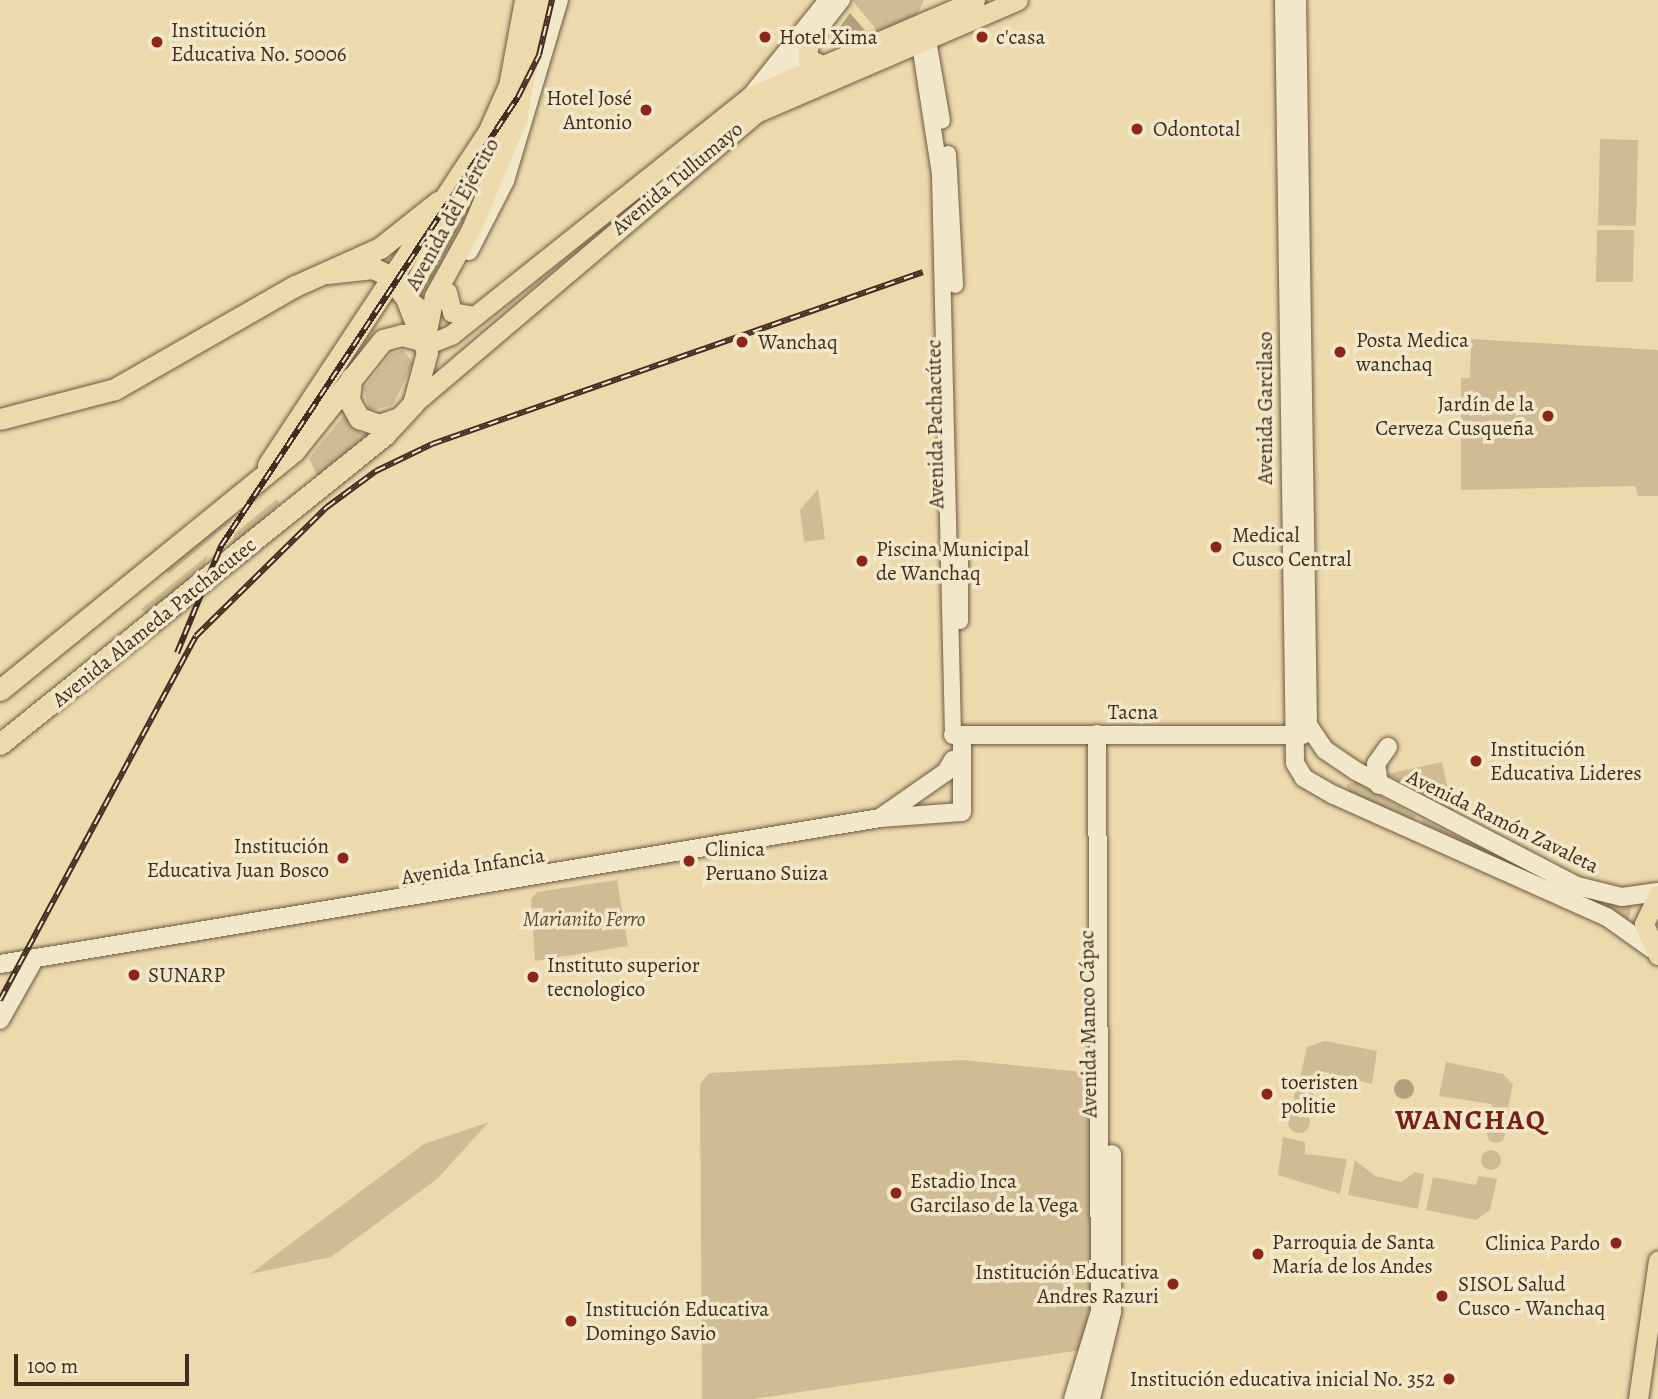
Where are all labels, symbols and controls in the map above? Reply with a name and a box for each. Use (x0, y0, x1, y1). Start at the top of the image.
place label: Institución Educativa No. 50006 (171, 17, 347, 67)
place label: Hotel Xima (779, 24, 877, 50)
place label: c'casa (996, 24, 1045, 50)
marker: Hotel Xima (757, 29, 773, 45)
marker: c'casa (974, 29, 990, 45)
marker: Institución Educativa No. 50006 (149, 34, 165, 50)
place label: Hotel José Antonio (546, 85, 632, 135)
marker: Hotel José Antonio (638, 102, 654, 118)
street label: Avenida Tullumayo (606, 116, 748, 240)
place label: Odontotal (1153, 116, 1240, 142)
marker: Odontotal (1127, 119, 1147, 139)
street label: Avenida del Ejército (400, 134, 504, 294)
place label: Posta Medica wanchaq (1356, 327, 1469, 377)
place label: Wanchaq (758, 329, 838, 355)
marker: Wanchaq (732, 332, 752, 352)
street label: Avenida Garcilaso (1252, 332, 1278, 484)
street label: Avenida Pachacútec (921, 339, 949, 509)
marker: Posta Medica wanchaq (1330, 342, 1350, 362)
place label: Jardín de la Cerveza Cusqueña (1375, 391, 1534, 441)
marker: Jardín de la Cerveza Cusqueña (1540, 408, 1556, 424)
place label: Medical Cusco Central (1232, 522, 1351, 572)
street label: Avenida Alameda Patchacutec (47, 532, 261, 712)
place label: Piscina Municipal de Wanchaq (876, 536, 1029, 586)
marker: Medical Cusco Central (1206, 537, 1226, 557)
marker: Piscina Municipal de Wanchaq (854, 553, 870, 569)
street label: Tacna (1108, 699, 1158, 725)
place label: Institución Educativa Lideres (1490, 736, 1642, 786)
marker: Institución Educativa Lideres (1468, 753, 1484, 769)
street label: Avenida Ramón Zavaleta (1403, 764, 1603, 878)
place label: Institución Educativa Juan Bosco (147, 833, 329, 883)
place label: Clinica Peruano Suiza (705, 836, 828, 886)
street label: Avenida Infancia (400, 842, 546, 890)
marker: Institución Educativa Juan Bosco (335, 850, 351, 866)
marker: Clinica Peruano Suiza (679, 851, 699, 871)
park label: Marianito Ferro (523, 906, 645, 932)
street label: Avenida Manco Cápac (1074, 930, 1102, 1118)
place label: Instituto superior tecnologico (547, 952, 700, 1002)
place label: SUNARP (148, 962, 225, 988)
marker: SUNARP (126, 967, 142, 983)
marker: Instituto superior tecnologico (525, 969, 541, 985)
place label: toeristen politie (1281, 1069, 1358, 1119)
marker: toeristen politie (1259, 1086, 1275, 1102)
district label: WANCHAQ (1396, 1103, 1546, 1137)
place label: Estadio Inca Garcilaso de la Vega (910, 1168, 1079, 1218)
marker: Estadio Inca Garcilaso de la Vega (888, 1185, 904, 1201)
place label: Parroquia de Santa María de los Andes (1272, 1229, 1435, 1279)
place label: Clinica Pardo (1485, 1230, 1600, 1256)
marker: Clinica Pardo (1606, 1233, 1626, 1253)
marker: Parroquia de Santa María de los Andes (1250, 1246, 1266, 1262)
place label: Institución Educativa Andres Razuri (975, 1259, 1159, 1309)
place label: SISOL Salud Cusco - Wanchaq (1458, 1271, 1606, 1321)
marker: Institución Educativa Andres Razuri (1165, 1276, 1181, 1292)
marker: SISOL Salud Cusco - Wanchaq (1432, 1286, 1452, 1306)
place label: Institución Educativa Domingo Savio (585, 1296, 769, 1346)
marker: Institución Educativa Domingo Savio (563, 1313, 579, 1329)
scale bar (18, 1340, 192, 1384)
text: 100 m (27, 1352, 78, 1380)
place label: Institución educativa inicial No. 352 (1129, 1366, 1435, 1392)
marker: Institución educativa inicial No. 352 (1441, 1371, 1457, 1387)

